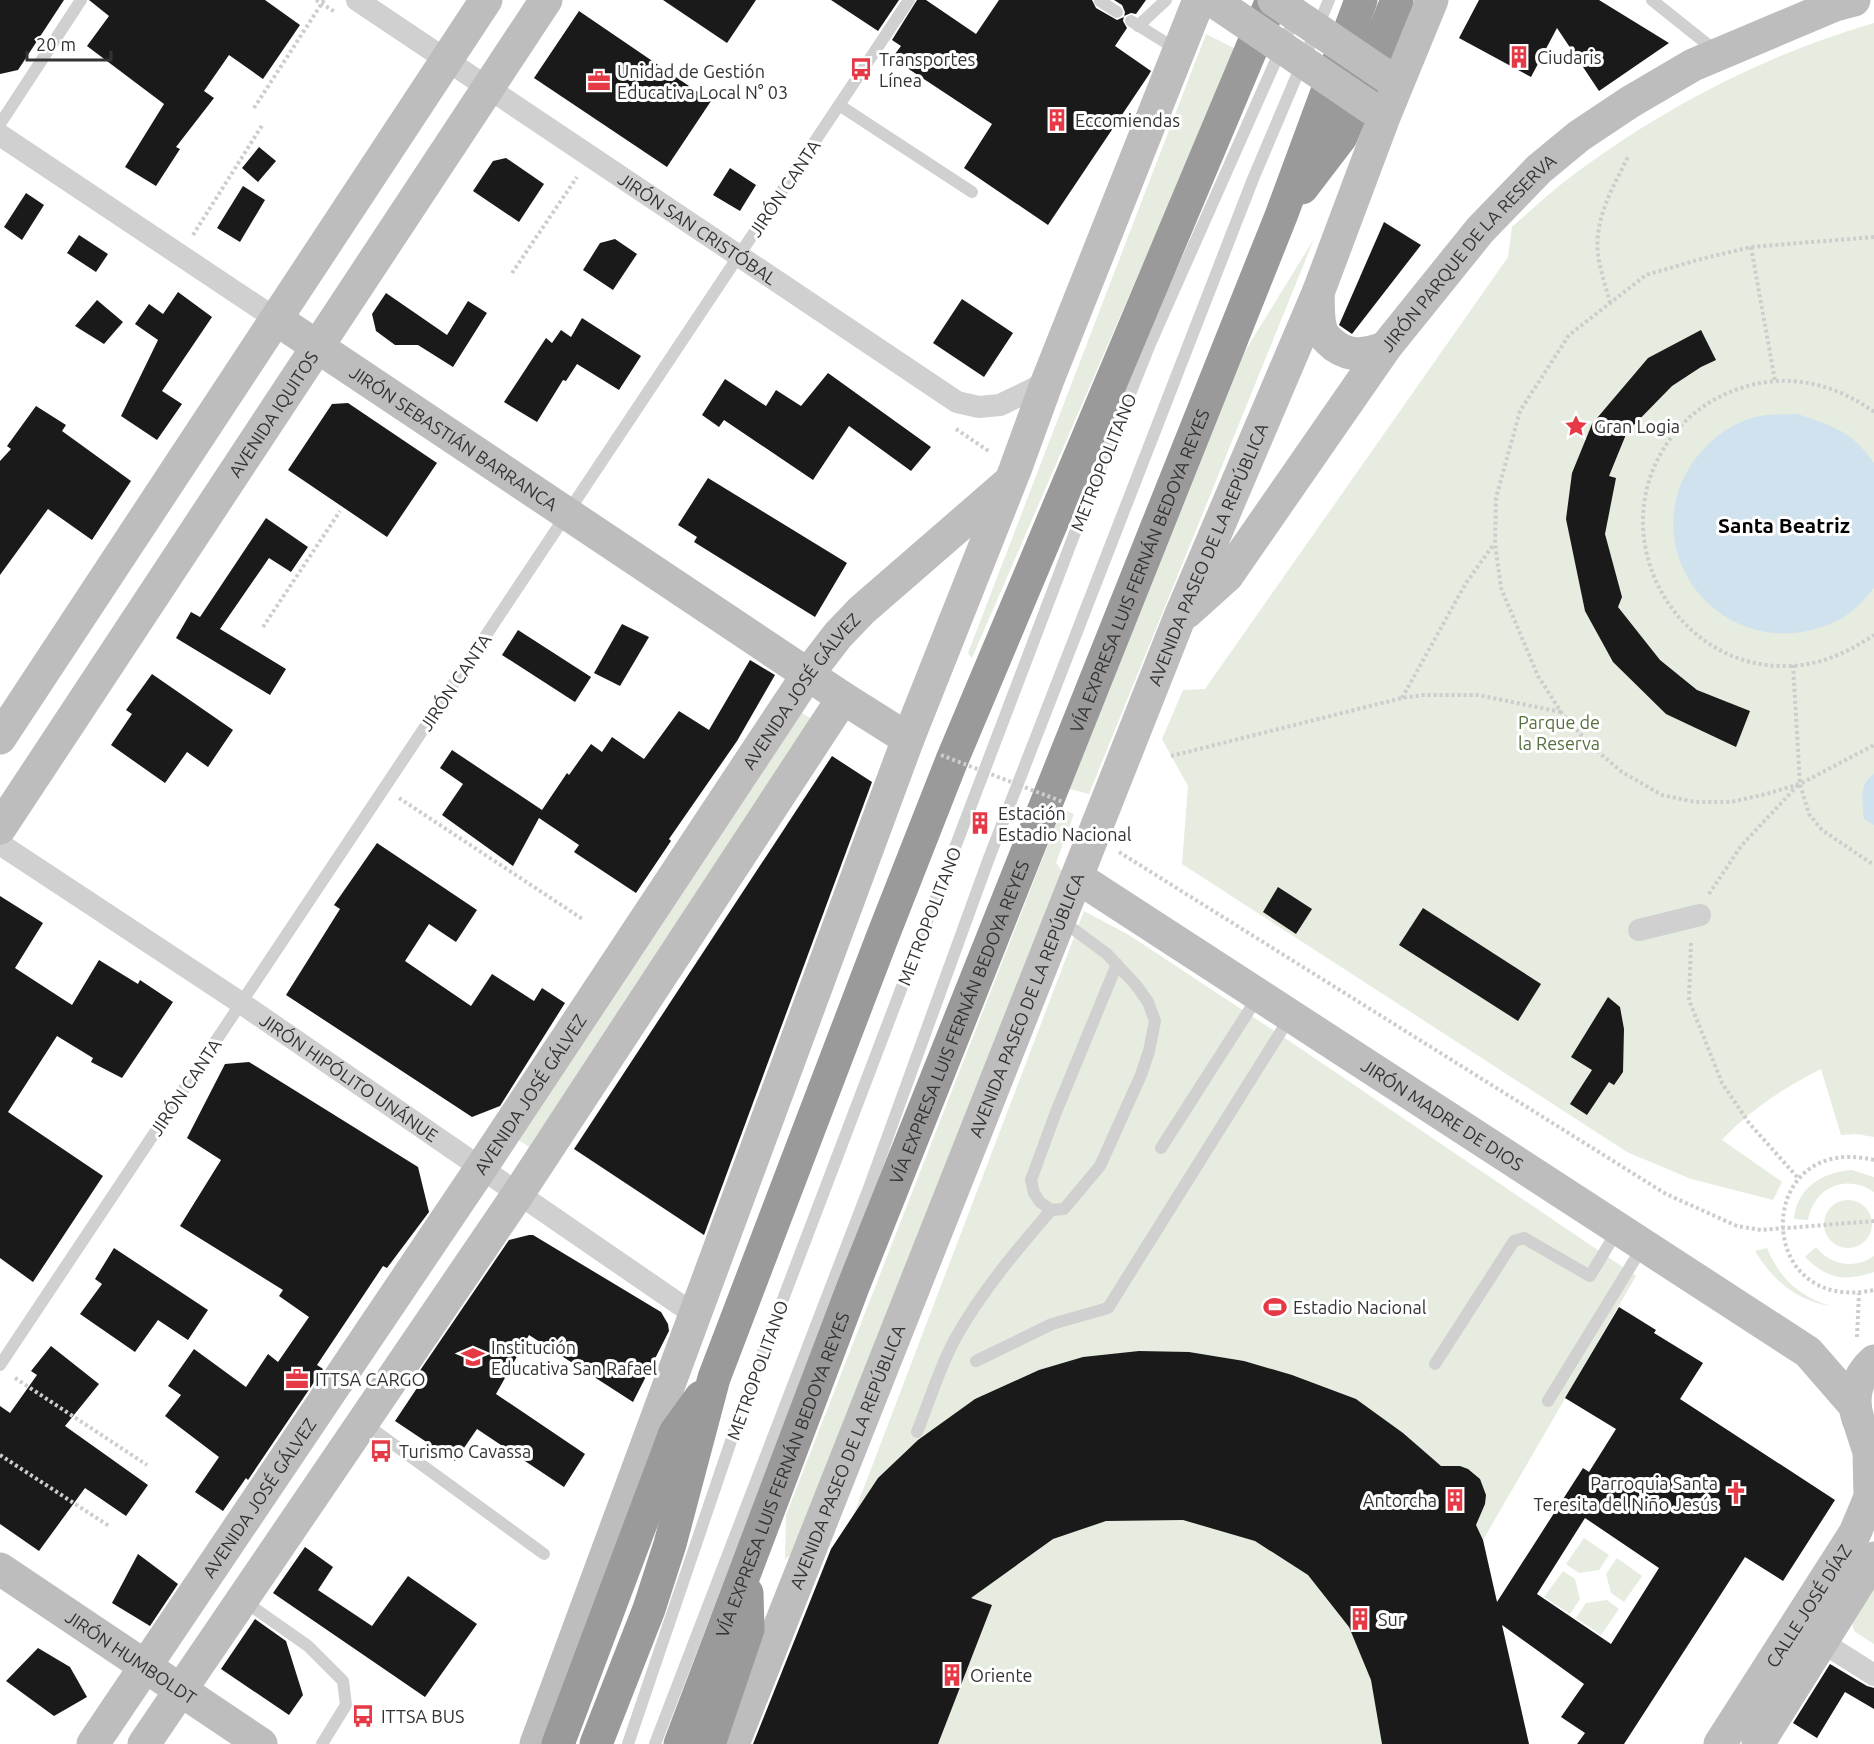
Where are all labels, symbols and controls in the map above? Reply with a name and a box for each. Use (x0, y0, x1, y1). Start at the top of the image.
scale bar (27, 24, 111, 62)
text: 20 m (36, 34, 76, 54)
building icon: Ciudaris (1506, 44, 1532, 70)
place label: Ciudaris (1537, 47, 1602, 67)
place label: Transportes Línea (879, 49, 975, 90)
bus stop icon: Transportes Línea (848, 56, 874, 82)
place label: Unidad de Gestión Educativa Local N° 03 (617, 61, 788, 102)
office icon: Unidad de Gestión Educativa Local N° 03 (586, 68, 612, 94)
building icon: Eccomiendas (1044, 107, 1070, 133)
place label: Eccomiendas (1075, 110, 1180, 130)
street label: JIRÓN CANTA (743, 135, 824, 240)
street label: JIRÓN PARQUE DE LA RESERVA (1377, 149, 1560, 355)
street label: JIRÓN SAN CRISTÓBAL (615, 168, 780, 288)
street label: AVENIDA IQUITOS (224, 347, 322, 481)
street label: JIRÓN SEBASTIÁN BARRANCA (346, 361, 562, 515)
street label: METROPOLITANO (1066, 390, 1140, 534)
street label: VÍA EXPRESA LUIS FERNÁN BEDOYA REYES (1066, 406, 1213, 735)
place icon: Gran Logia (1563, 413, 1589, 439)
place label: Gran Logia (1594, 416, 1680, 436)
street label: AVENIDA PASEO DE LA REPÚBLICA (1144, 420, 1272, 688)
district label: Santa Beatriz (1718, 513, 1850, 537)
street label: AVENIDA JOSÉ GÁLVEZ (738, 609, 864, 773)
street label: JIRÓN CANTA (414, 629, 495, 734)
park label: Parque de la Reserva (1518, 712, 1600, 753)
place label: Estación Estadio Nacional (998, 803, 1132, 844)
building icon: Estación Estadio Nacional (967, 810, 993, 836)
street label: METROPOLITANO (893, 844, 965, 988)
street label: VÍA EXPRESA LUIS FERNÁN BEDOYA REYES (885, 857, 1032, 1187)
street label: AVENIDA PASEO DE LA REPÚBLICA (965, 870, 1087, 1140)
street label: JIRÓN HIPÓLITO UNÁNUE (256, 1009, 442, 1145)
street label: AVENIDA JOSÉ GÁLVEZ (470, 1010, 590, 1178)
street label: JIRÓN CANTA (144, 1034, 225, 1139)
street label: JIRÓN MADRE DE DIOS (1358, 1055, 1527, 1174)
sports icon: Estadio Nacional (1262, 1294, 1288, 1320)
place label: Estadio Nacional (1293, 1297, 1427, 1317)
street label: METROPOLITANO (722, 1298, 792, 1442)
street label: VÍA EXPRESA LUIS FERNÁN BEDOYA REYES (711, 1309, 853, 1640)
street label: AVENIDA PASEO DE LA REPÚBLICA (785, 1321, 908, 1592)
place label: Institución Educativa San Rafael (491, 1337, 657, 1378)
school or university icon: Institución Educativa San Rafael (460, 1344, 486, 1370)
office icon: ITTSA CARGO (284, 1366, 310, 1392)
place label: ITTSA CARGO (315, 1369, 425, 1389)
street label: AVENIDA JOSÉ GÁLVEZ (198, 1414, 320, 1581)
bus stop icon: Turismo Cavassa (368, 1438, 394, 1464)
place label: Turismo Cavassa (399, 1441, 531, 1461)
place label: Parroquia Santa Teresita del Niño Jesús (1533, 1473, 1718, 1514)
church icon: Parroquia Santa Teresita del Niño Jesús (1723, 1480, 1749, 1506)
building icon: Antorcha (1442, 1487, 1468, 1513)
place label: Antorcha (1363, 1490, 1437, 1510)
street label: CALLE JOSÉ DÍAZ (1762, 1541, 1855, 1671)
street label: JIRÓN HUMBOLDT (62, 1606, 200, 1708)
building icon: Sur (1347, 1606, 1373, 1632)
place label: Sur (1378, 1609, 1405, 1629)
building icon: Oriente (939, 1662, 965, 1688)
place label: Oriente (970, 1665, 1032, 1685)
bus stop icon: ITTSA BUS (350, 1703, 376, 1729)
place label: ITTSA BUS (381, 1706, 464, 1726)

